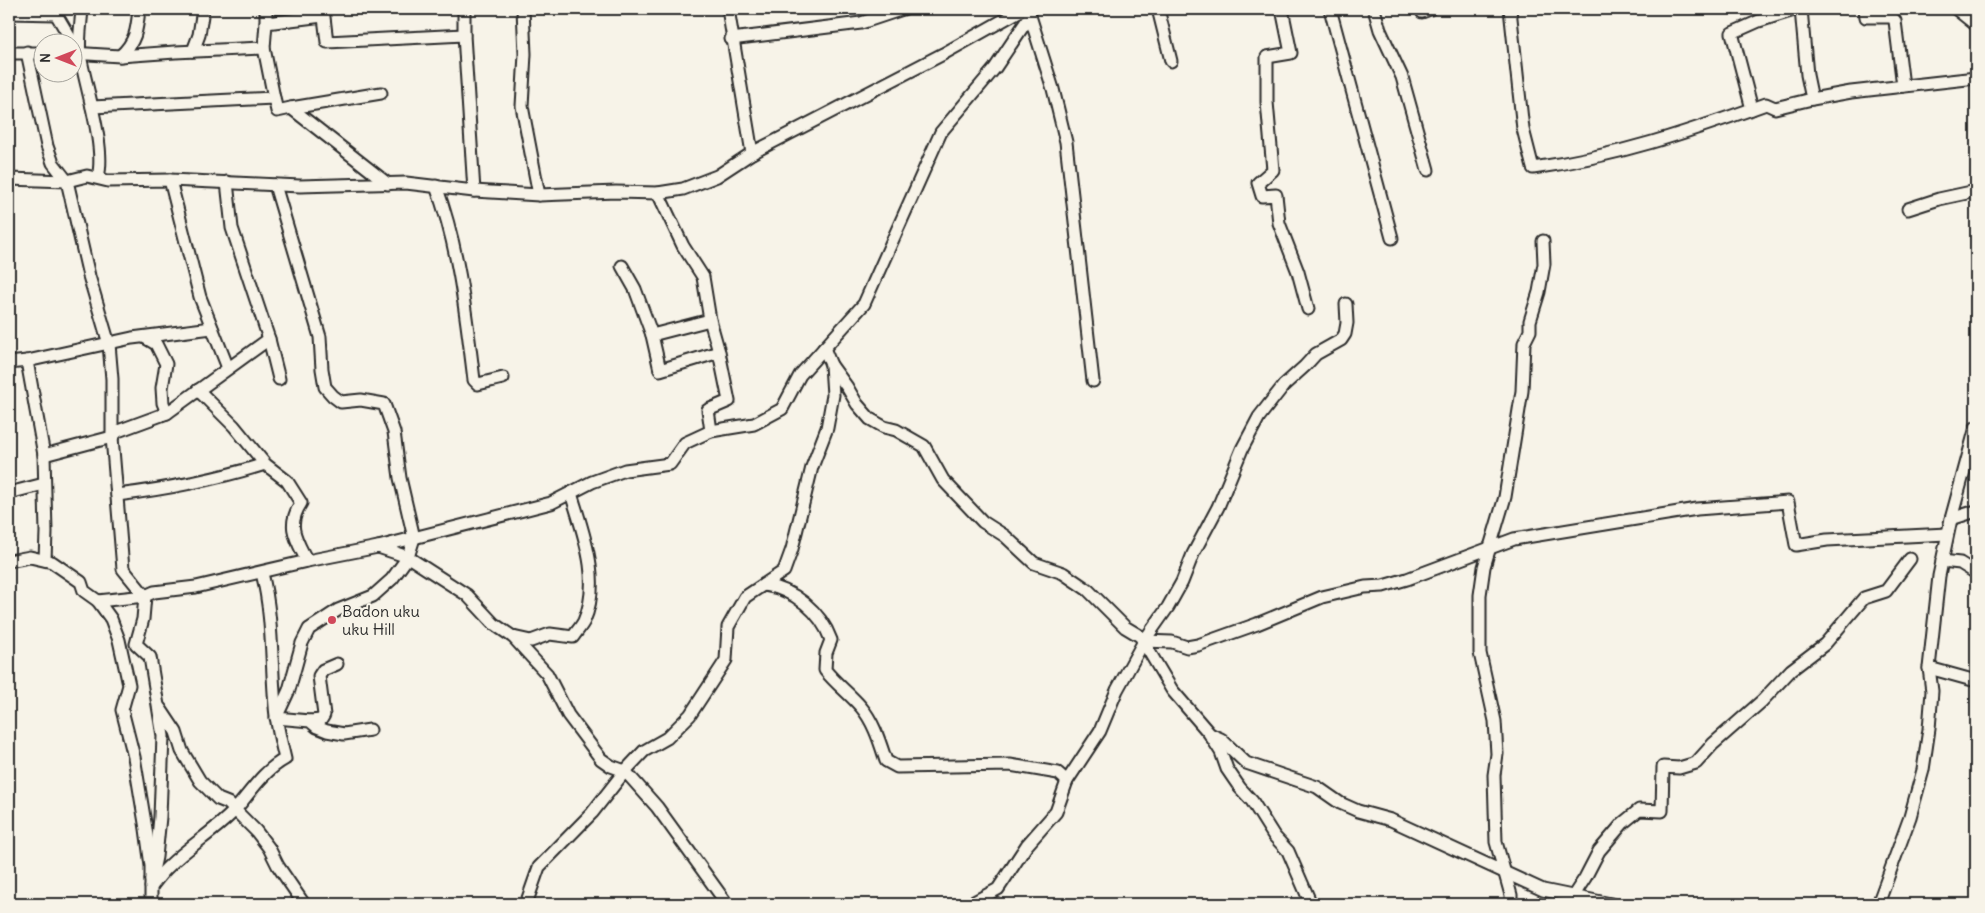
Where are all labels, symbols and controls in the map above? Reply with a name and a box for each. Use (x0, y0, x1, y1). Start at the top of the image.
north arrow (32, 32, 82, 82)
text: N (36, 53, 54, 63)
place label: Badon uku uku Hill (342, 601, 420, 639)
marker: Badon uku uku Hill (326, 614, 338, 626)

